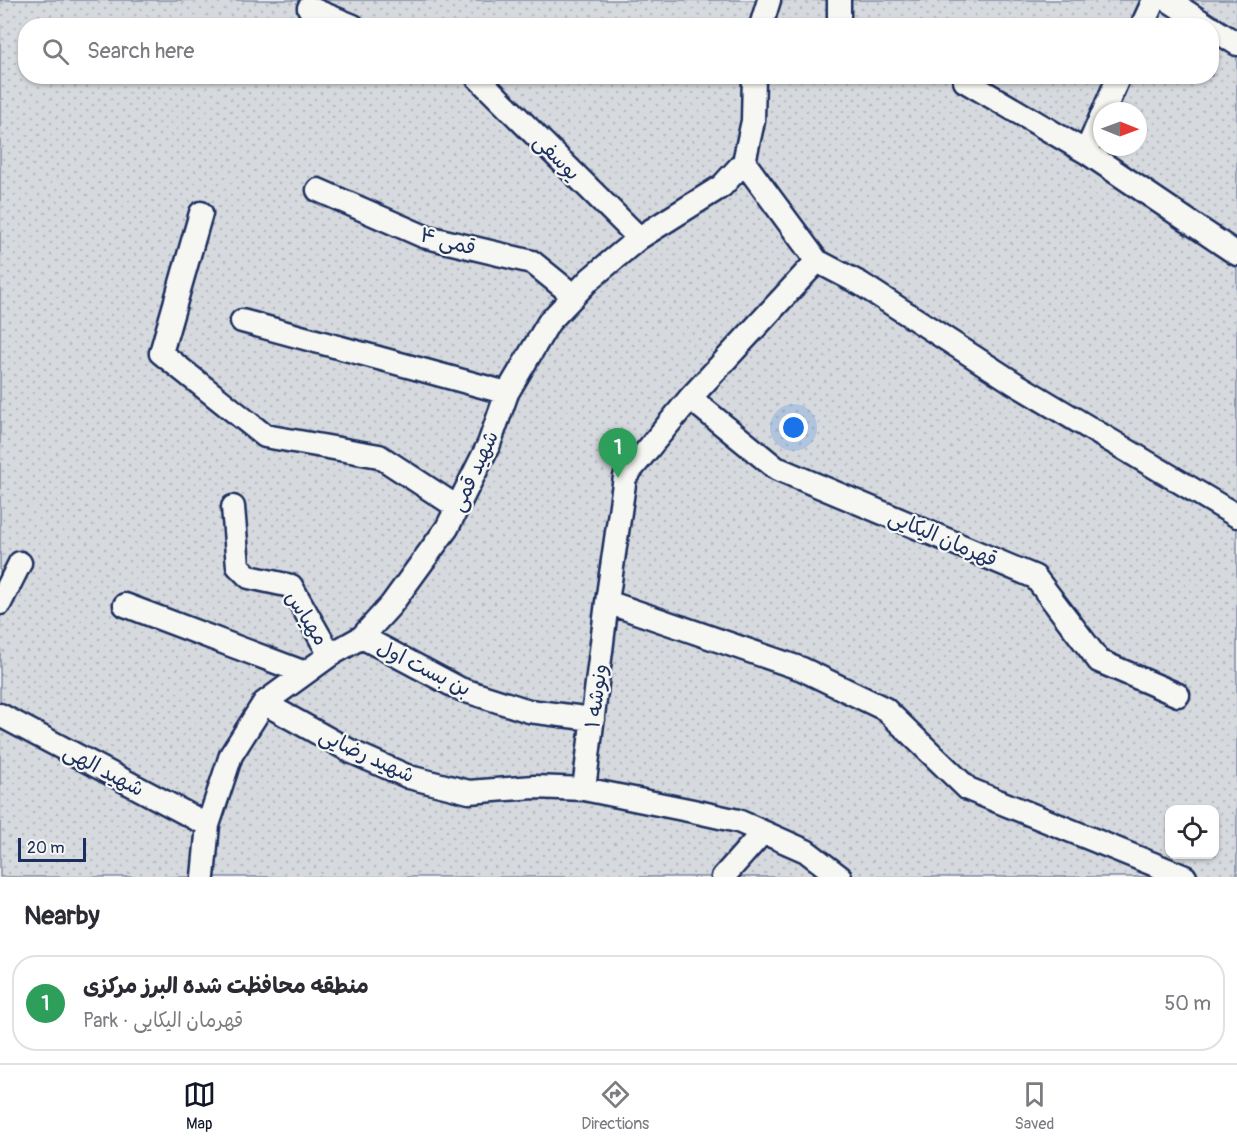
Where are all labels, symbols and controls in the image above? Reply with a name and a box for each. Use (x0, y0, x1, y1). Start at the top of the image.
search box (18, 18, 1219, 84)
icon: search (39, 35, 72, 68)
text: Search here (87, 37, 194, 65)
north arrow (1093, 102, 1147, 156)
street label: یوسفی (527, 128, 586, 187)
street label: قمی ۴ (417, 221, 479, 262)
your location (779, 413, 808, 442)
street label: شهید قمی (444, 426, 505, 516)
pin: 1 (598, 428, 638, 478)
street label: قهرمان الیکایی (884, 503, 1001, 574)
street label: مهیاس (279, 586, 334, 651)
street label: بن بست اول (372, 634, 475, 703)
street label: ونوشه ۱ (579, 662, 614, 730)
street label: شهید رضایی (315, 722, 419, 789)
street label: شهید الهی (59, 738, 149, 803)
map controls (1165, 805, 1219, 859)
button: locate (1165, 805, 1219, 859)
scale bar (18, 835, 86, 862)
text: 20 m (27, 838, 65, 858)
text: Nearby (24, 900, 100, 932)
text: منطقه محافظت شده البرز مرکزی (83, 972, 369, 1000)
text: 1 (42, 991, 49, 1016)
text: 50 m (1164, 991, 1211, 1016)
text: Park · قهرمان الیکایی (83, 1008, 243, 1033)
tab: Map (183, 1078, 216, 1134)
tab: Directions (581, 1078, 649, 1134)
tab: Saved (1015, 1078, 1054, 1134)

